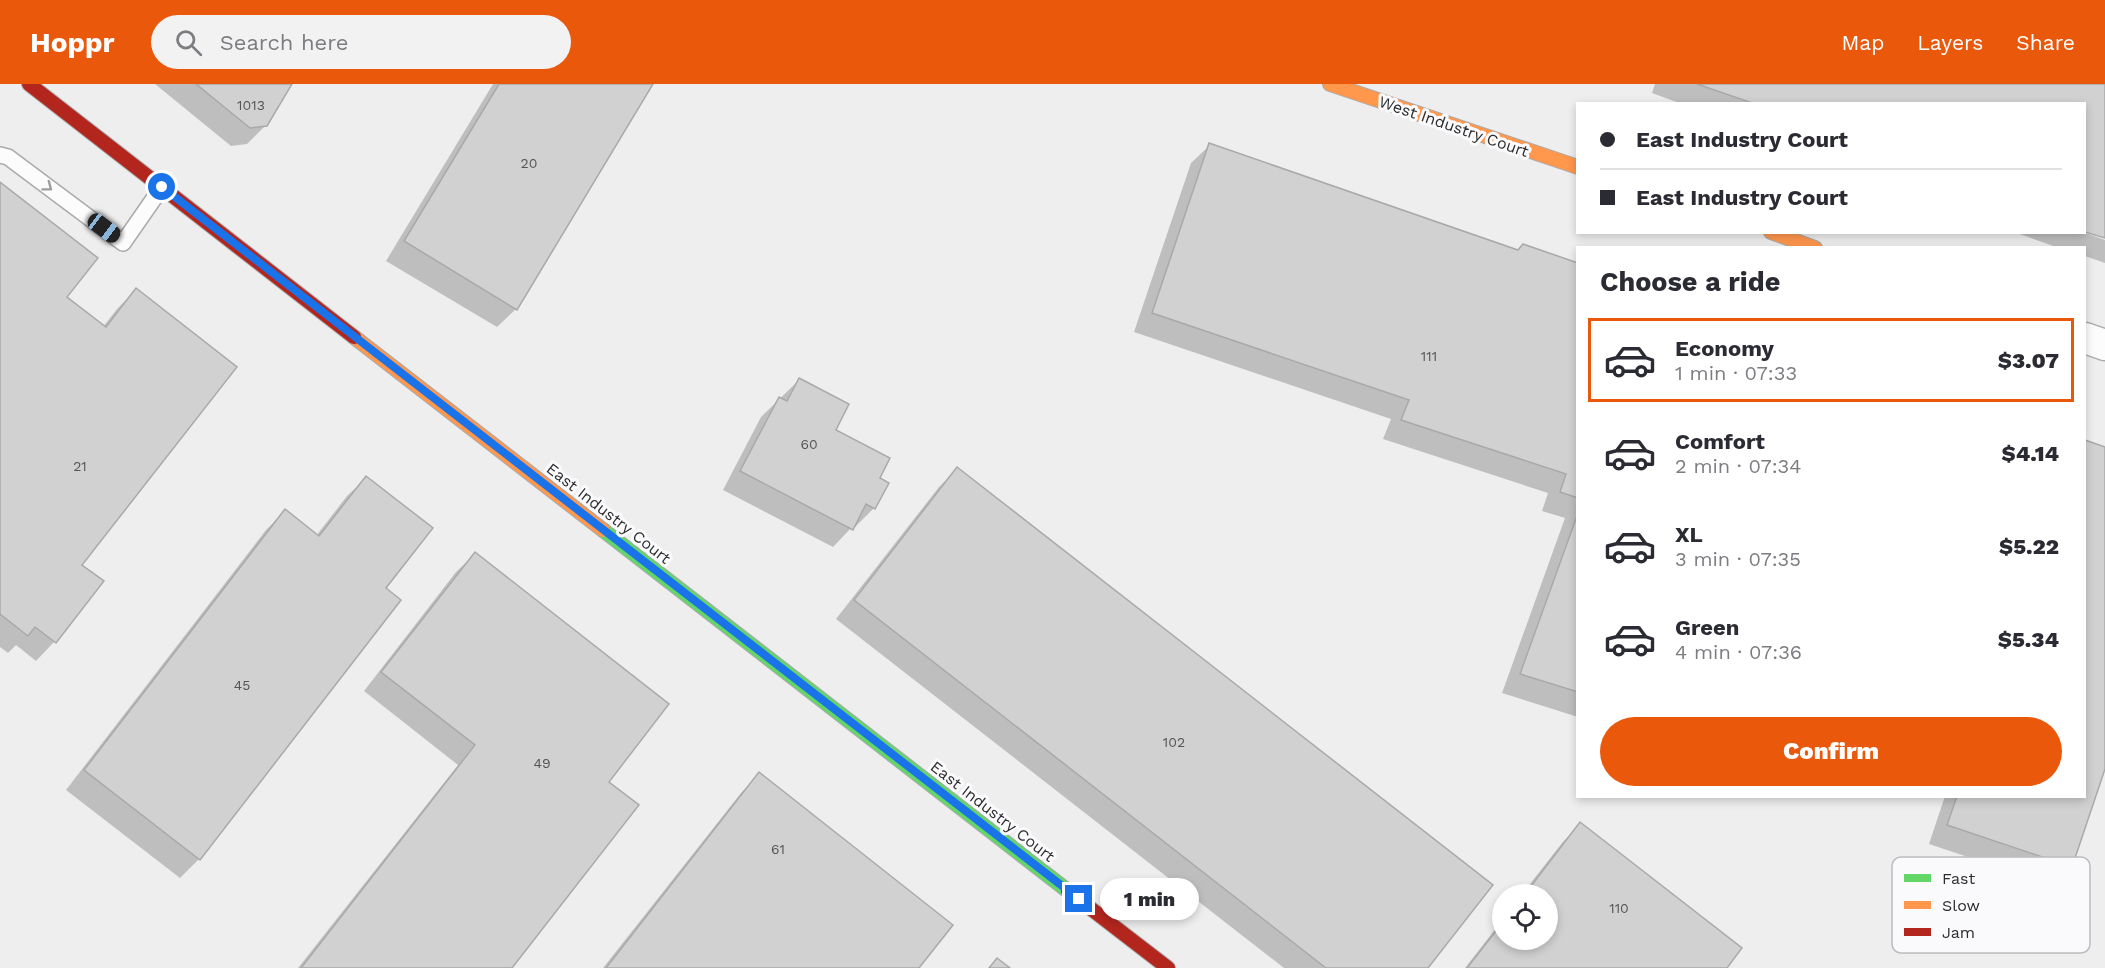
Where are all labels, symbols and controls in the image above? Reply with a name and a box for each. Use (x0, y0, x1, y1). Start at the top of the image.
search box (151, 15, 571, 69)
text: Hoppr (30, 26, 115, 59)
icon: search (172, 26, 205, 59)
text: Search here (220, 30, 349, 55)
text: Map (1841, 30, 1884, 55)
text: Layers (1917, 30, 1983, 55)
text: Share (2016, 30, 2075, 55)
street label: West Industry Court (1376, 92, 1532, 161)
house number: 1013 (237, 97, 265, 113)
text: East Industry Court (1636, 127, 1848, 152)
house number: 20 (521, 155, 537, 171)
route start (148, 173, 175, 200)
one-way arrow (42, 180, 53, 191)
text: East Industry Court (1636, 185, 1848, 210)
car (84, 210, 124, 246)
text: Choose a ride (1600, 266, 1780, 298)
icon: car (1603, 333, 1657, 387)
text: Economy (1675, 336, 1774, 361)
house number: 111 (1421, 348, 1437, 364)
text: $3.07 (1998, 348, 2059, 373)
text: 1 min · 07:33 (1675, 361, 1797, 385)
icon: car (1603, 426, 1657, 480)
text: Comfort (1675, 429, 1765, 454)
house number: 60 (800, 436, 818, 452)
text: $4.14 (2002, 441, 2059, 466)
text: 2 min · 07:34 (1675, 454, 1801, 478)
house number: 21 (73, 458, 87, 474)
street label: East Industry Court (543, 459, 675, 568)
icon: car (1603, 519, 1657, 573)
text: XL (1675, 522, 1703, 547)
text: $5.22 (1999, 534, 2059, 559)
text: 3 min · 07:35 (1675, 547, 1801, 571)
icon: car (1603, 612, 1657, 666)
text: Green (1675, 615, 1739, 640)
text: $5.34 (1998, 627, 2059, 652)
text: 4 min · 07:36 (1675, 640, 1802, 664)
house number: 45 (234, 677, 250, 693)
button: Confirm (1600, 717, 2062, 786)
house number: 102 (1163, 734, 1185, 750)
house number: 49 (533, 755, 551, 771)
street label: East Industry Court (927, 757, 1059, 866)
house number: 61 (771, 841, 785, 857)
legend (1892, 857, 2090, 953)
text: Fast (1942, 869, 1975, 888)
callout: 1 min (1100, 878, 1199, 920)
map controls (1492, 884, 1558, 950)
button: locate (1492, 884, 1558, 950)
route end (1065, 885, 1092, 912)
text: 1 min (1124, 887, 1175, 911)
text: Slow (1942, 896, 1980, 915)
house number: 110 (1609, 900, 1629, 916)
text: Jam (1942, 923, 1975, 942)

